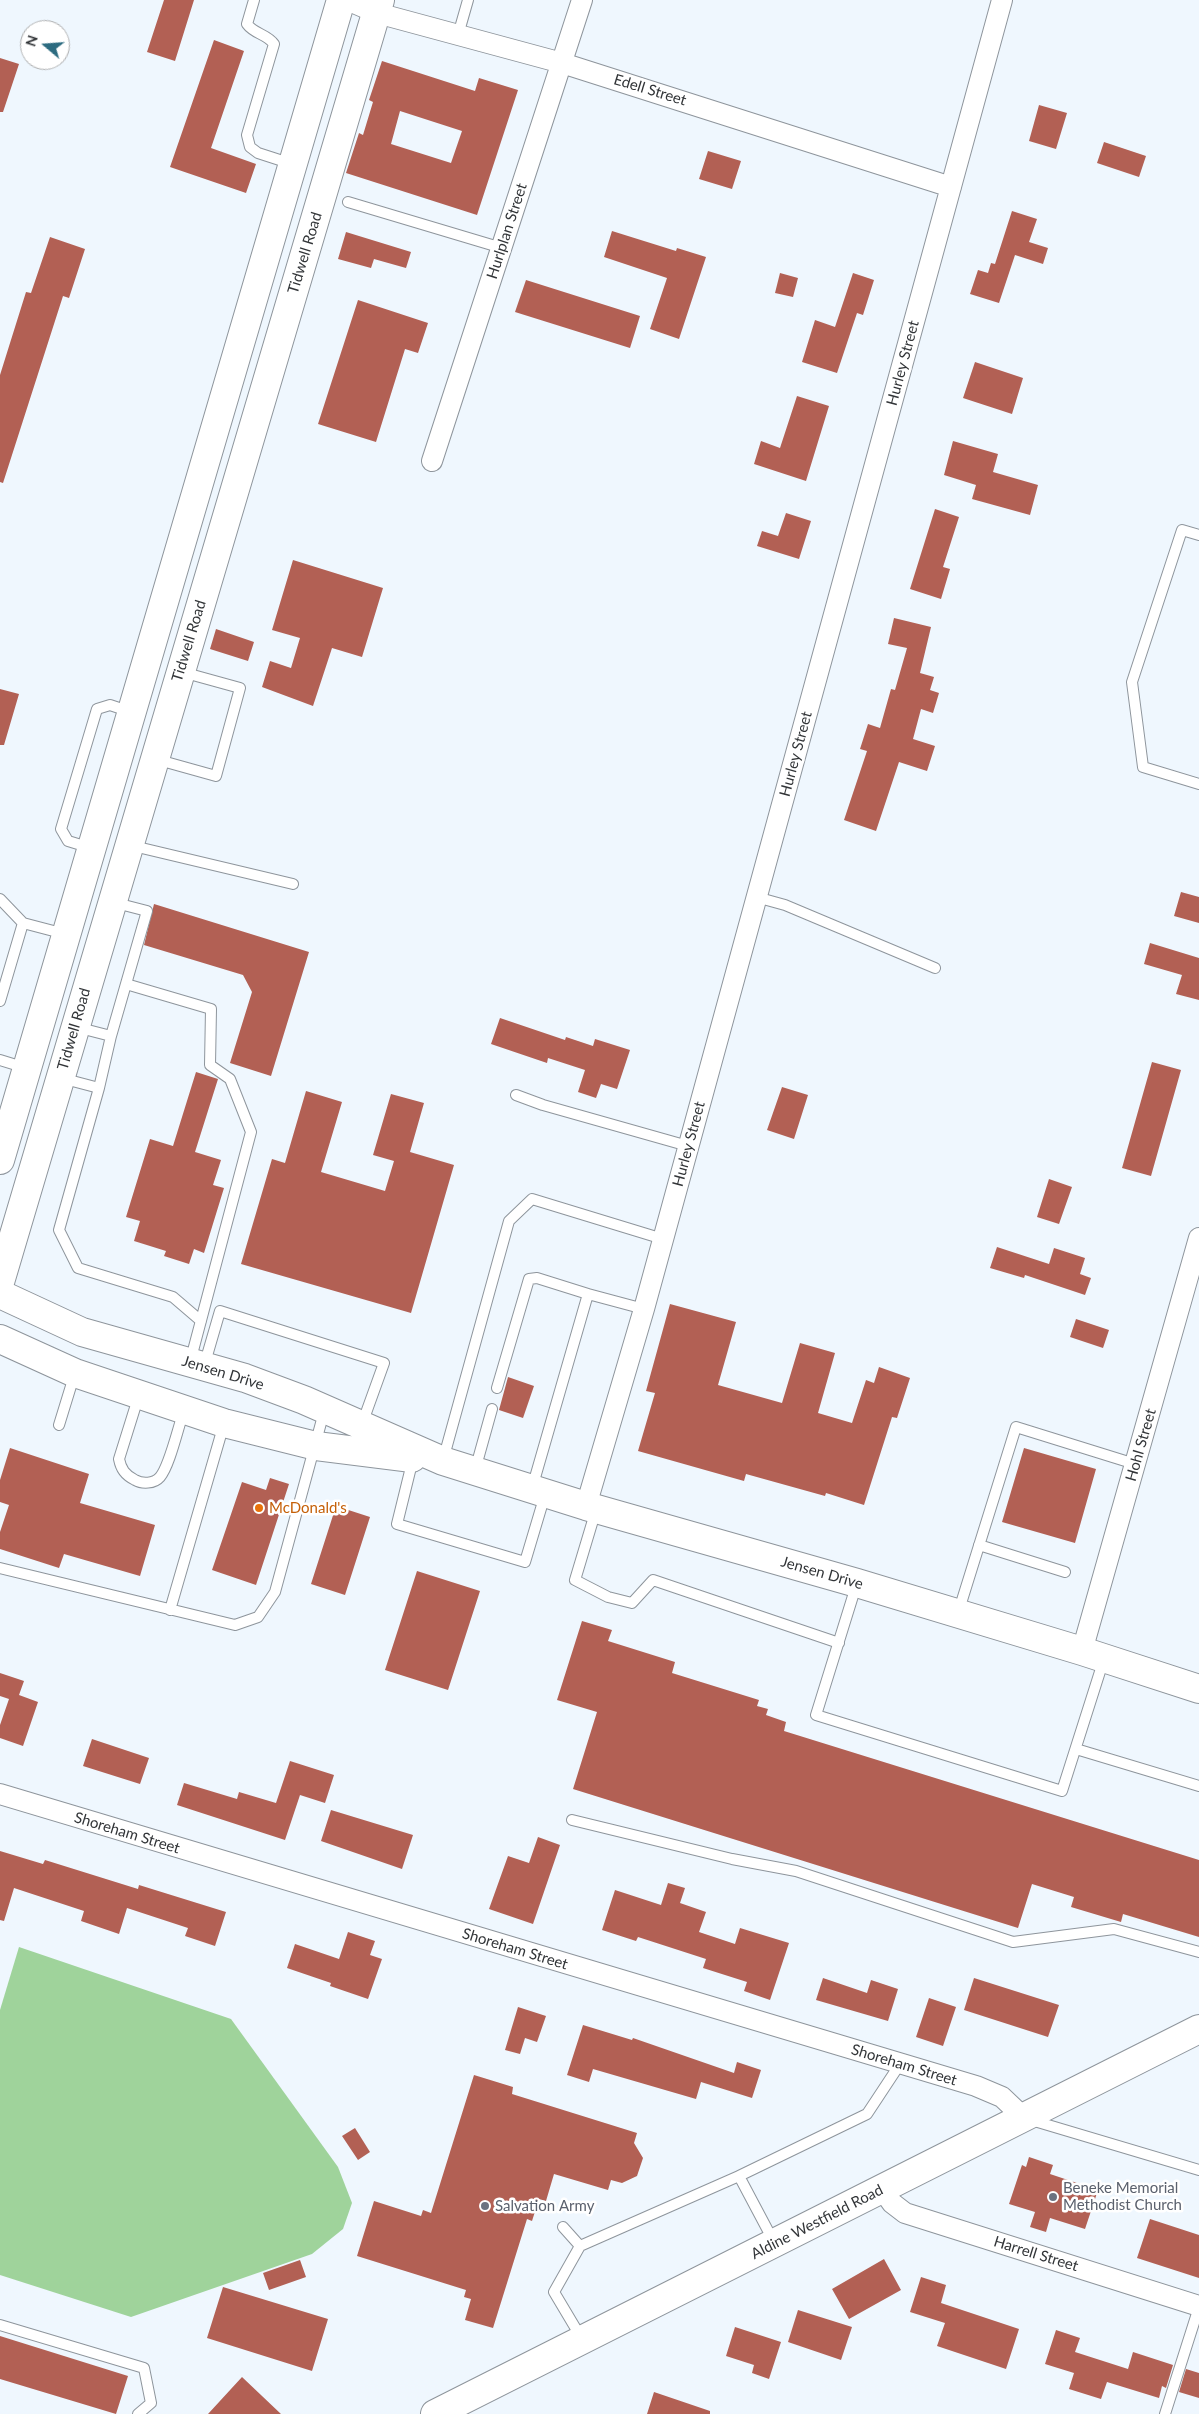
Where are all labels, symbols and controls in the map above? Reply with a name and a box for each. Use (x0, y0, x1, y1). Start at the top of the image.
north arrow (20, 20, 70, 70)
text: N (21, 33, 41, 48)
street label: Edell Street (611, 70, 689, 110)
street label: Hurlplan Street (483, 181, 531, 281)
street label: Tidwell Road (284, 210, 326, 296)
street label: Hurley Street (883, 318, 923, 408)
street label: Tidwell Road (168, 598, 210, 684)
street label: Hurley Street (776, 709, 816, 799)
street label: Tidwell Road (54, 986, 94, 1072)
street label: Hurley Street (669, 1099, 709, 1189)
street label: Jensen Drive (180, 1352, 266, 1394)
street label: Hohl Street (1122, 1406, 1160, 1484)
place label: McDonald's (269, 1499, 347, 1517)
marker: McDonald's (253, 1502, 265, 1514)
street label: Jensen Drive (779, 1553, 865, 1593)
street label: Shoreham Street (72, 1808, 182, 1858)
street label: Shoreham Street (460, 1924, 570, 1974)
street label: Shoreham Street (849, 2040, 959, 2090)
place label: Beneke Memorial Methodist Church (1063, 2179, 1182, 2214)
street label: Aldine Westfield Road (748, 2181, 886, 2263)
marker: Beneke Memorial Methodist Church (1047, 2191, 1059, 2203)
place label: Salvation Army (495, 2197, 594, 2215)
marker: Salvation Army (479, 2200, 491, 2212)
street label: Harrell Street (991, 2233, 1081, 2275)

